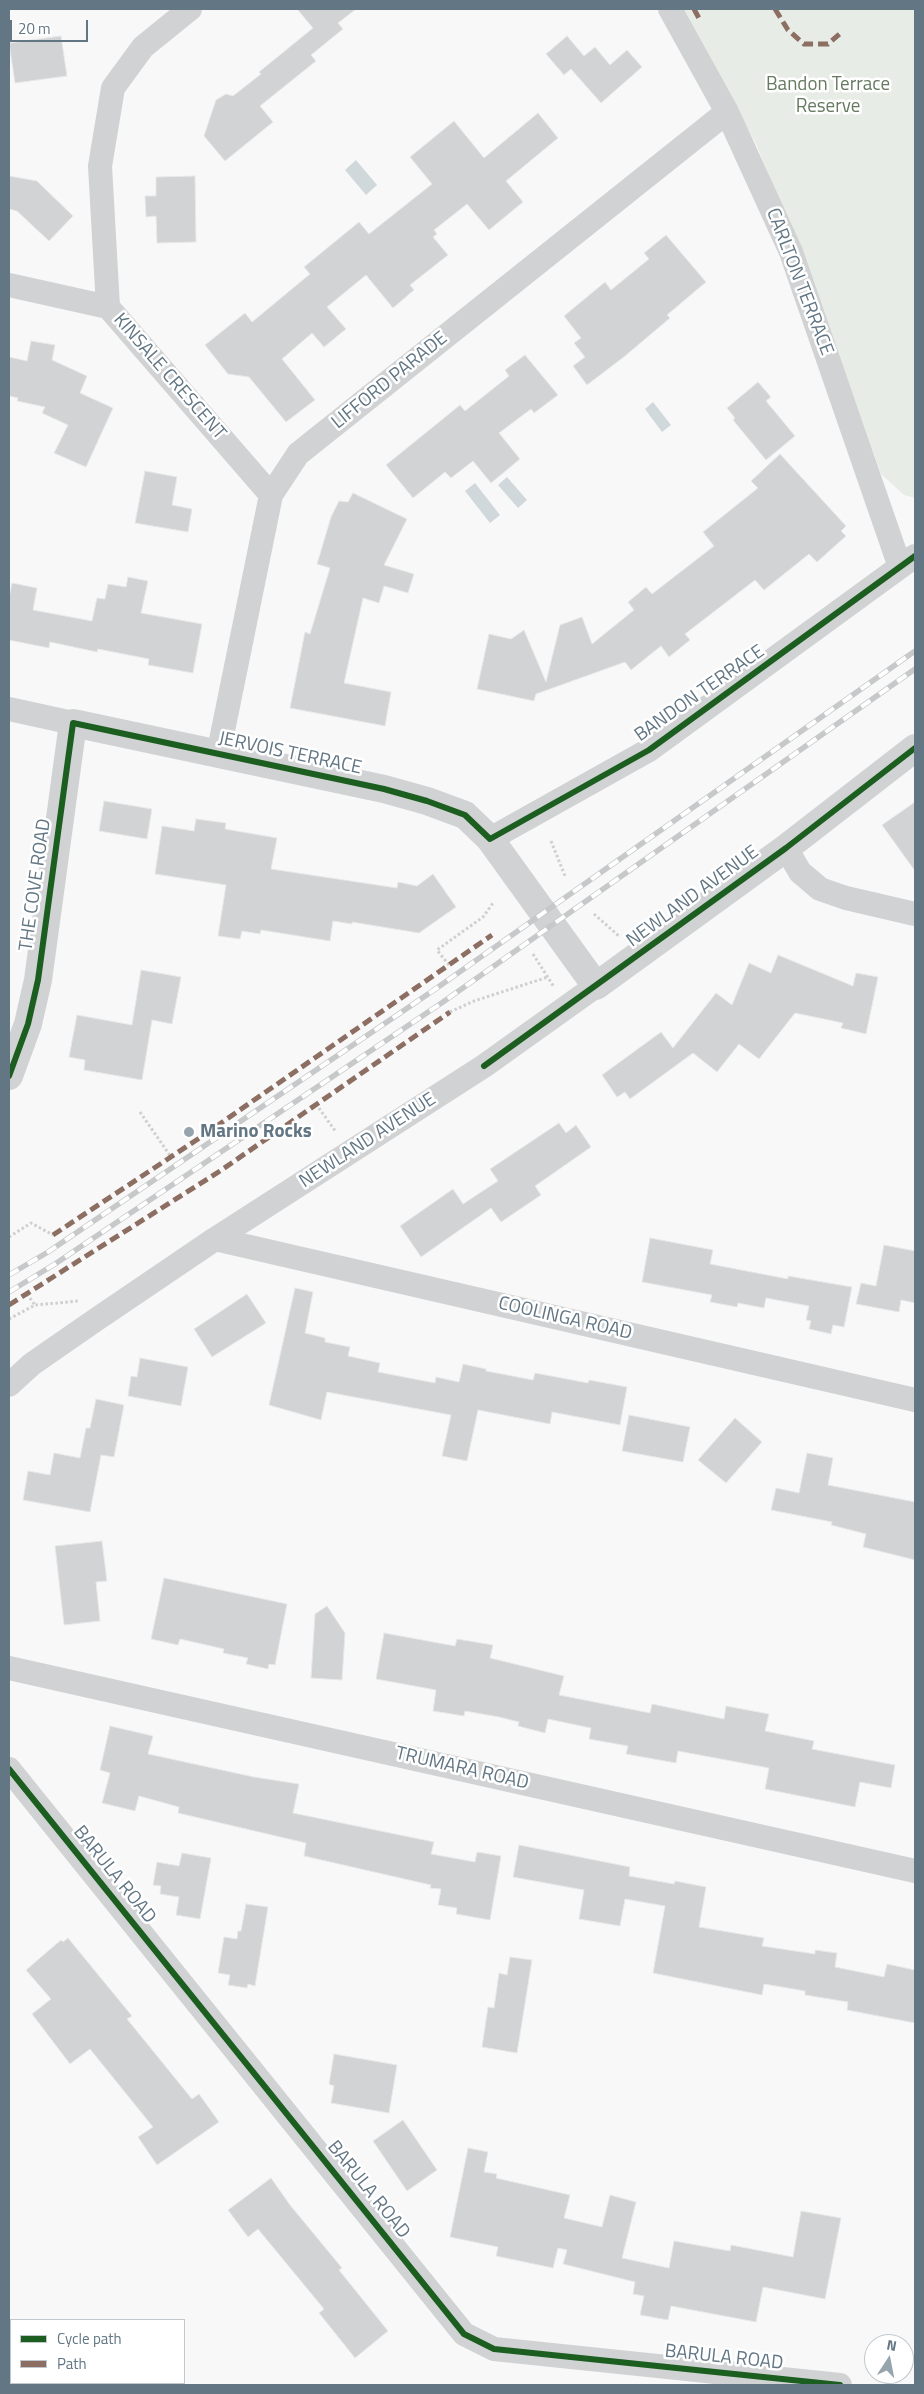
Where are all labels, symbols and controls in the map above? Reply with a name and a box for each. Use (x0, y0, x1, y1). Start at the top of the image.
scale bar (12, 10, 90, 42)
text: 20 m (18, 17, 51, 40)
park label: Bandon Terrace Reserve (766, 74, 890, 118)
street label: CARLTON TERRACE (760, 205, 838, 359)
street label: KINSALE CRESCENT (108, 309, 230, 445)
street label: LIFFORD PARADE (328, 327, 452, 435)
street label: BANDON TERRACE (631, 641, 769, 747)
street label: JERVOIS TERRACE (216, 728, 364, 780)
street label: THE COVE ROAD (15, 817, 57, 953)
street label: NEWLAND AVENUE (622, 841, 764, 953)
street label: NEWLAND AVENUE (296, 1088, 440, 1194)
place label: Marino Rocks (200, 1121, 312, 1143)
marker: Marino Rocks (182, 1125, 196, 1139)
street label: COOLINGA ROAD (496, 1293, 634, 1345)
street label: TRUMARA ROAD (393, 1743, 531, 1795)
street label: BARULA ROAD (68, 1822, 160, 1928)
street label: BARULA ROAD (322, 2137, 414, 2243)
legend (10, 2319, 185, 2384)
text: Cycle path (57, 2327, 122, 2350)
north arrow (864, 2334, 914, 2384)
text: N (885, 2334, 899, 2356)
street label: BARULA ROAD (664, 2340, 784, 2376)
text: Path (57, 2352, 87, 2375)

